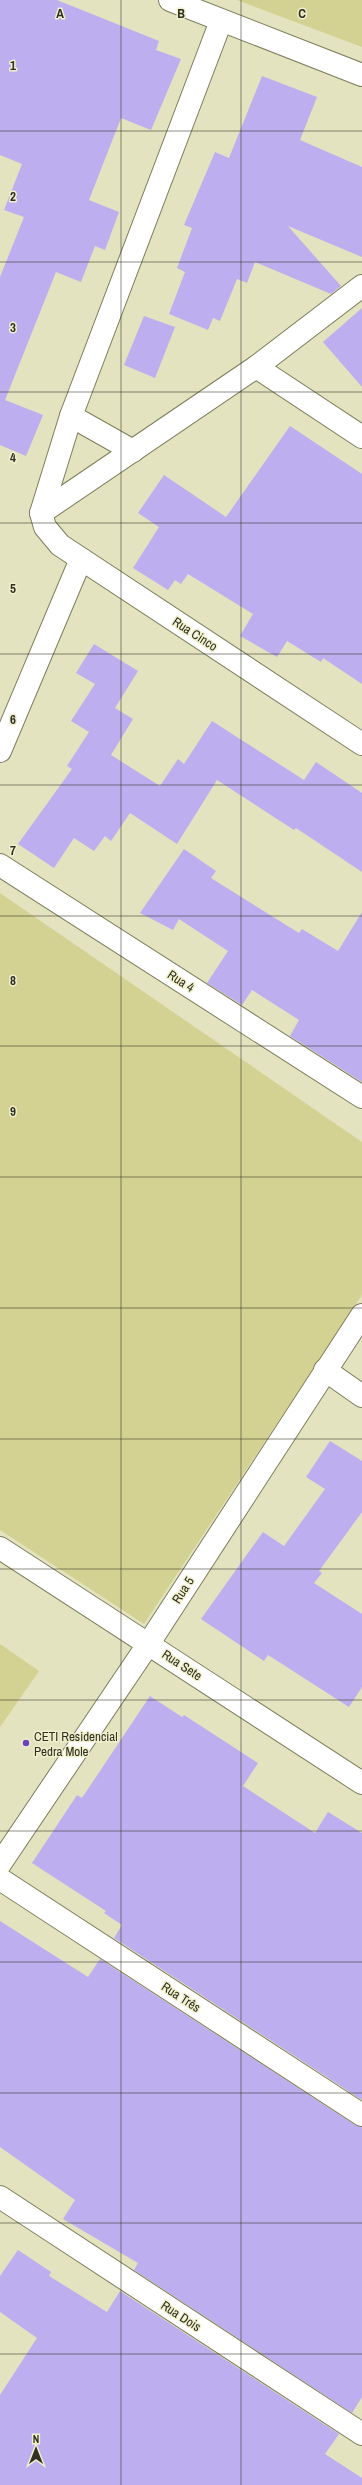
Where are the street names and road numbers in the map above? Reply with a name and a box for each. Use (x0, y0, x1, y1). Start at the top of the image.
street label: Rua Cinco (169, 613, 221, 655)
street label: Rua 4 (164, 966, 198, 996)
street label: Rua 5 (168, 1573, 198, 1607)
street label: Rua Sete (159, 1646, 205, 1684)
street label: Rua Três (158, 1978, 204, 2016)
street label: Rua Dois (158, 2297, 204, 2335)

